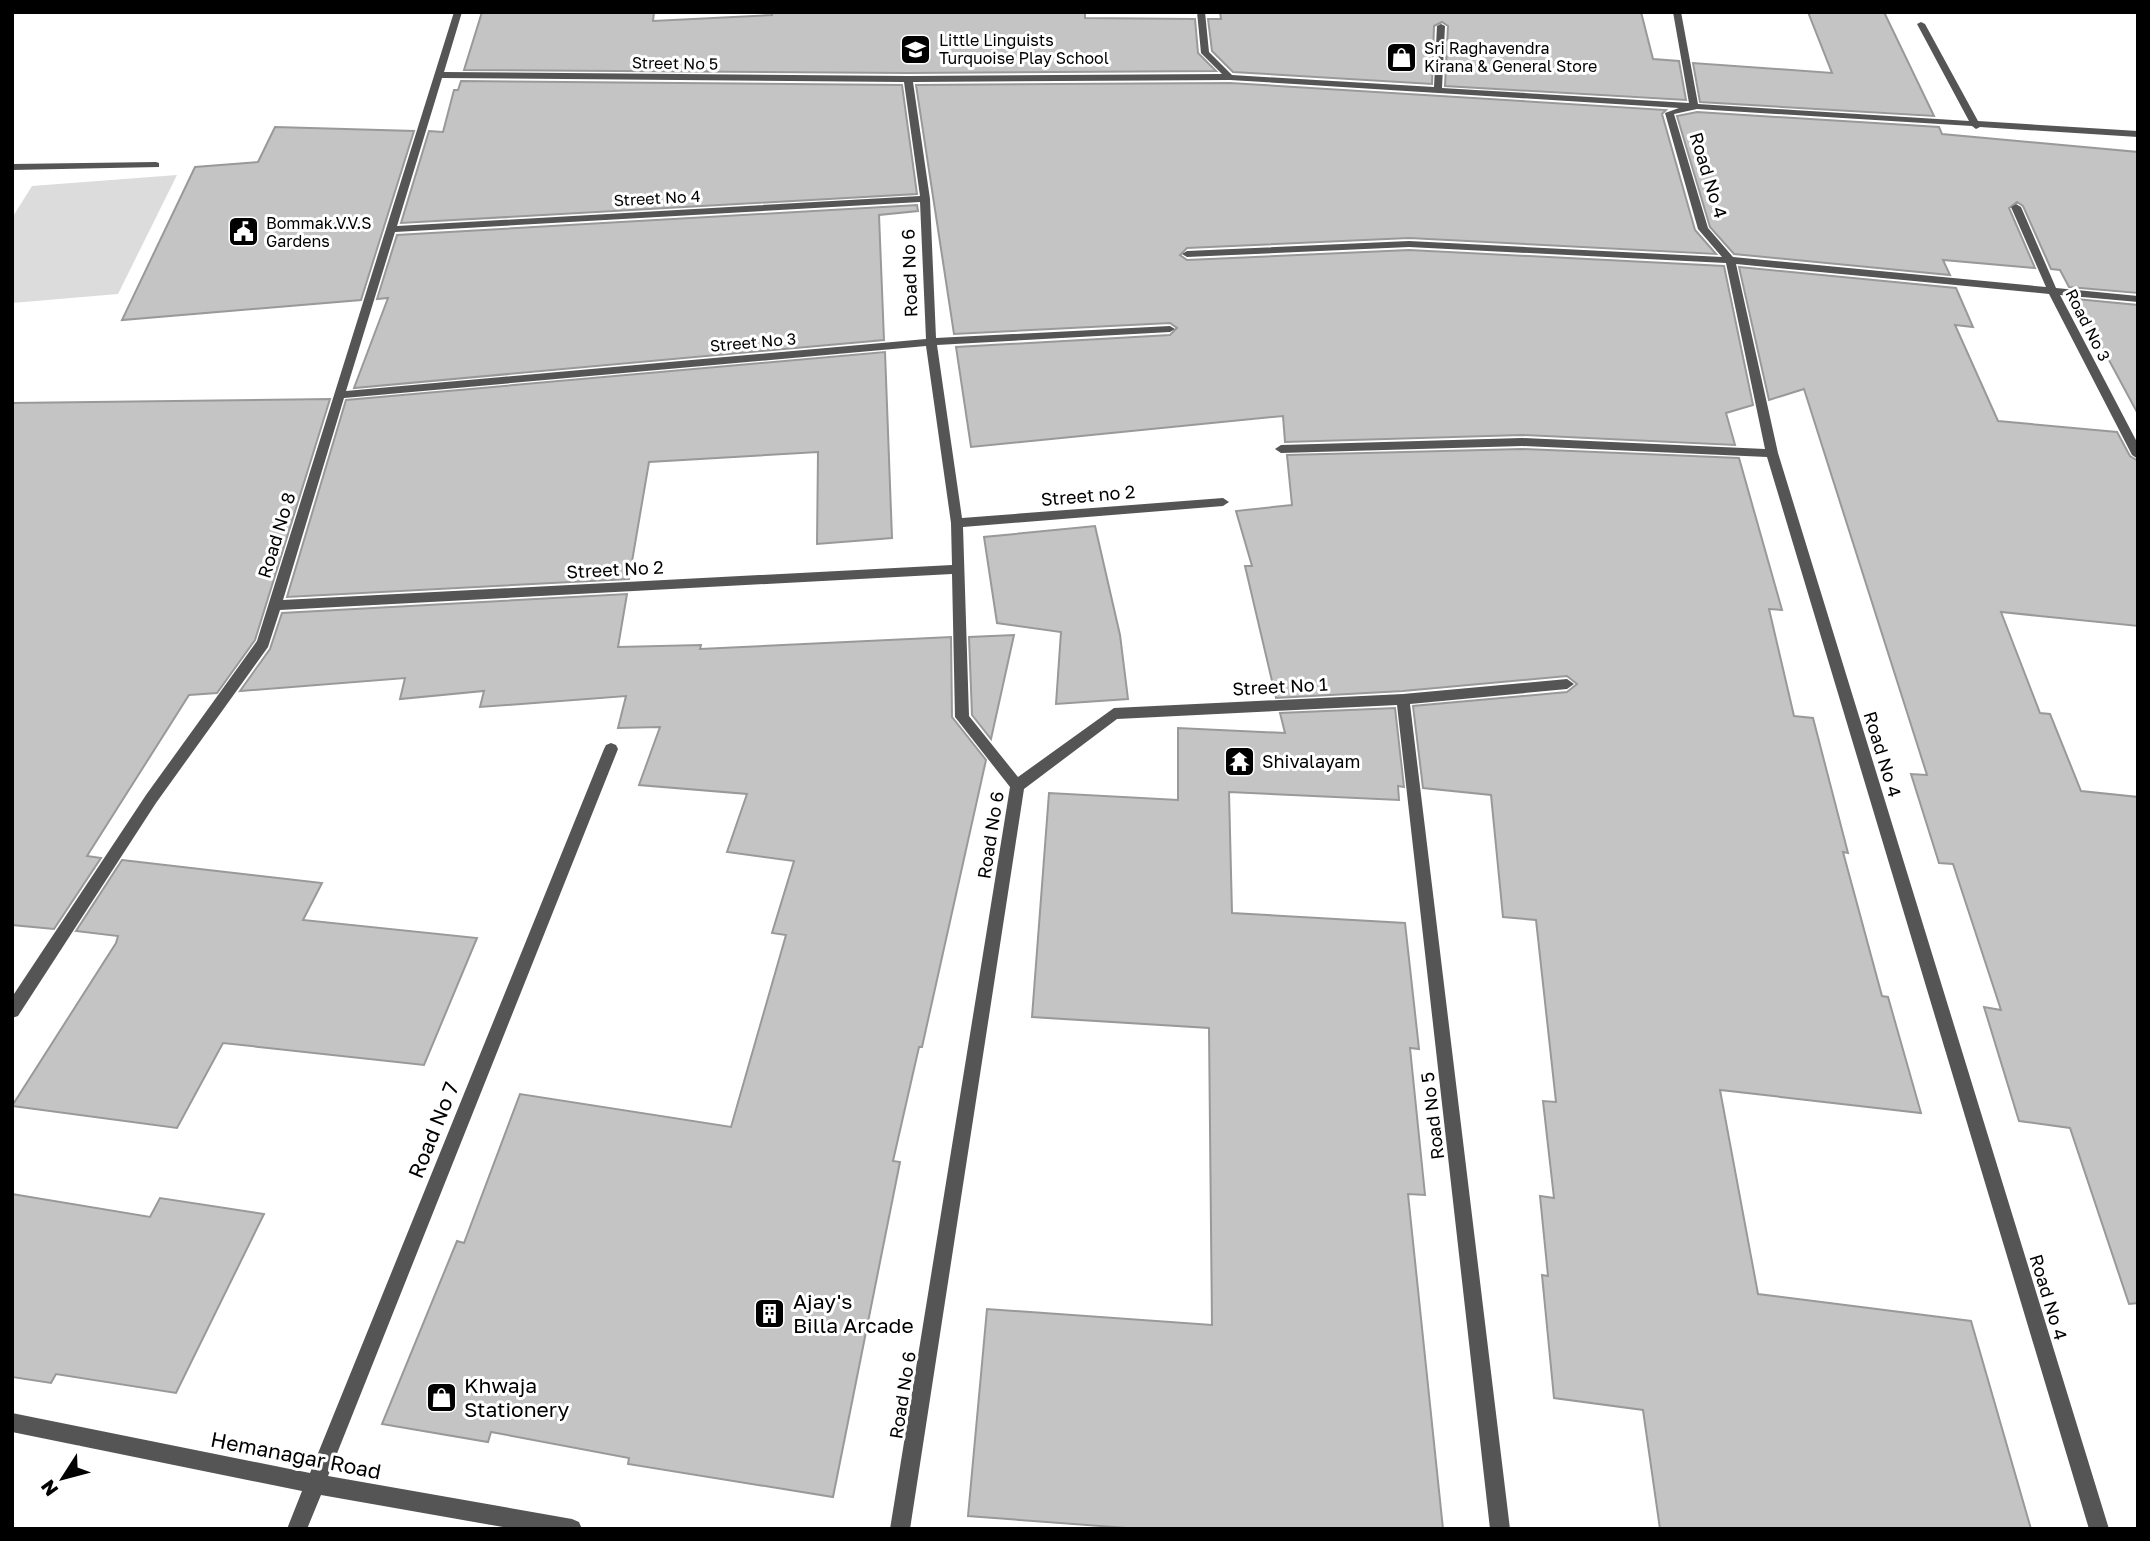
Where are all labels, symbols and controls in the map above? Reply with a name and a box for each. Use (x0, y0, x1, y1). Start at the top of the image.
place label: Little Linguists Turquoise Play School (939, 30, 1109, 68)
school or university icon: Little Linguists Turquoise Play School (899, 32, 933, 66)
place label: Sri Raghavendra Kirana & General Store (1424, 38, 1597, 76)
shop icon: Sri Raghavendra Kirana & General Store (1384, 40, 1418, 74)
street label: Street No 5 (632, 52, 718, 74)
street label: Road No 4 (1686, 129, 1732, 221)
street label: Street No 4 (613, 186, 701, 210)
place label: Bommak.V.V.S Gardens (266, 213, 371, 251)
public building icon: Bommak.V.V.S Gardens (226, 215, 260, 249)
street label: Road No 6 (896, 228, 922, 318)
street label: Road No 3 (2061, 286, 2115, 364)
street label: Street No 3 (709, 328, 797, 356)
street label: Street no 2 (1040, 480, 1136, 510)
street label: Road No 8 (253, 489, 299, 581)
street label: Street No 2 (566, 555, 664, 583)
street label: Street No 1 (1232, 673, 1329, 699)
street label: Road No 4 (1860, 708, 1906, 800)
temple icon: Shivalayam (1222, 744, 1256, 778)
place label: Shivalayam (1262, 750, 1360, 772)
street label: Road No 6 (972, 790, 1008, 880)
street label: Road No 5 (1416, 1071, 1448, 1161)
street label: Road No 7 (402, 1078, 464, 1182)
street label: Road No 4 (2026, 1251, 2072, 1343)
place label: Ajay's Billa Arcade (793, 1288, 914, 1338)
building icon: Ajay's Billa Arcade (753, 1296, 787, 1330)
street label: Road No 6 (884, 1350, 920, 1440)
place label: Khwaja Stationery (464, 1372, 570, 1422)
shop icon: Khwaja Stationery (424, 1380, 458, 1414)
street label: Hemanagar Road (209, 1426, 383, 1484)
north arrow (28, 1443, 98, 1513)
text: N (35, 1476, 62, 1501)

